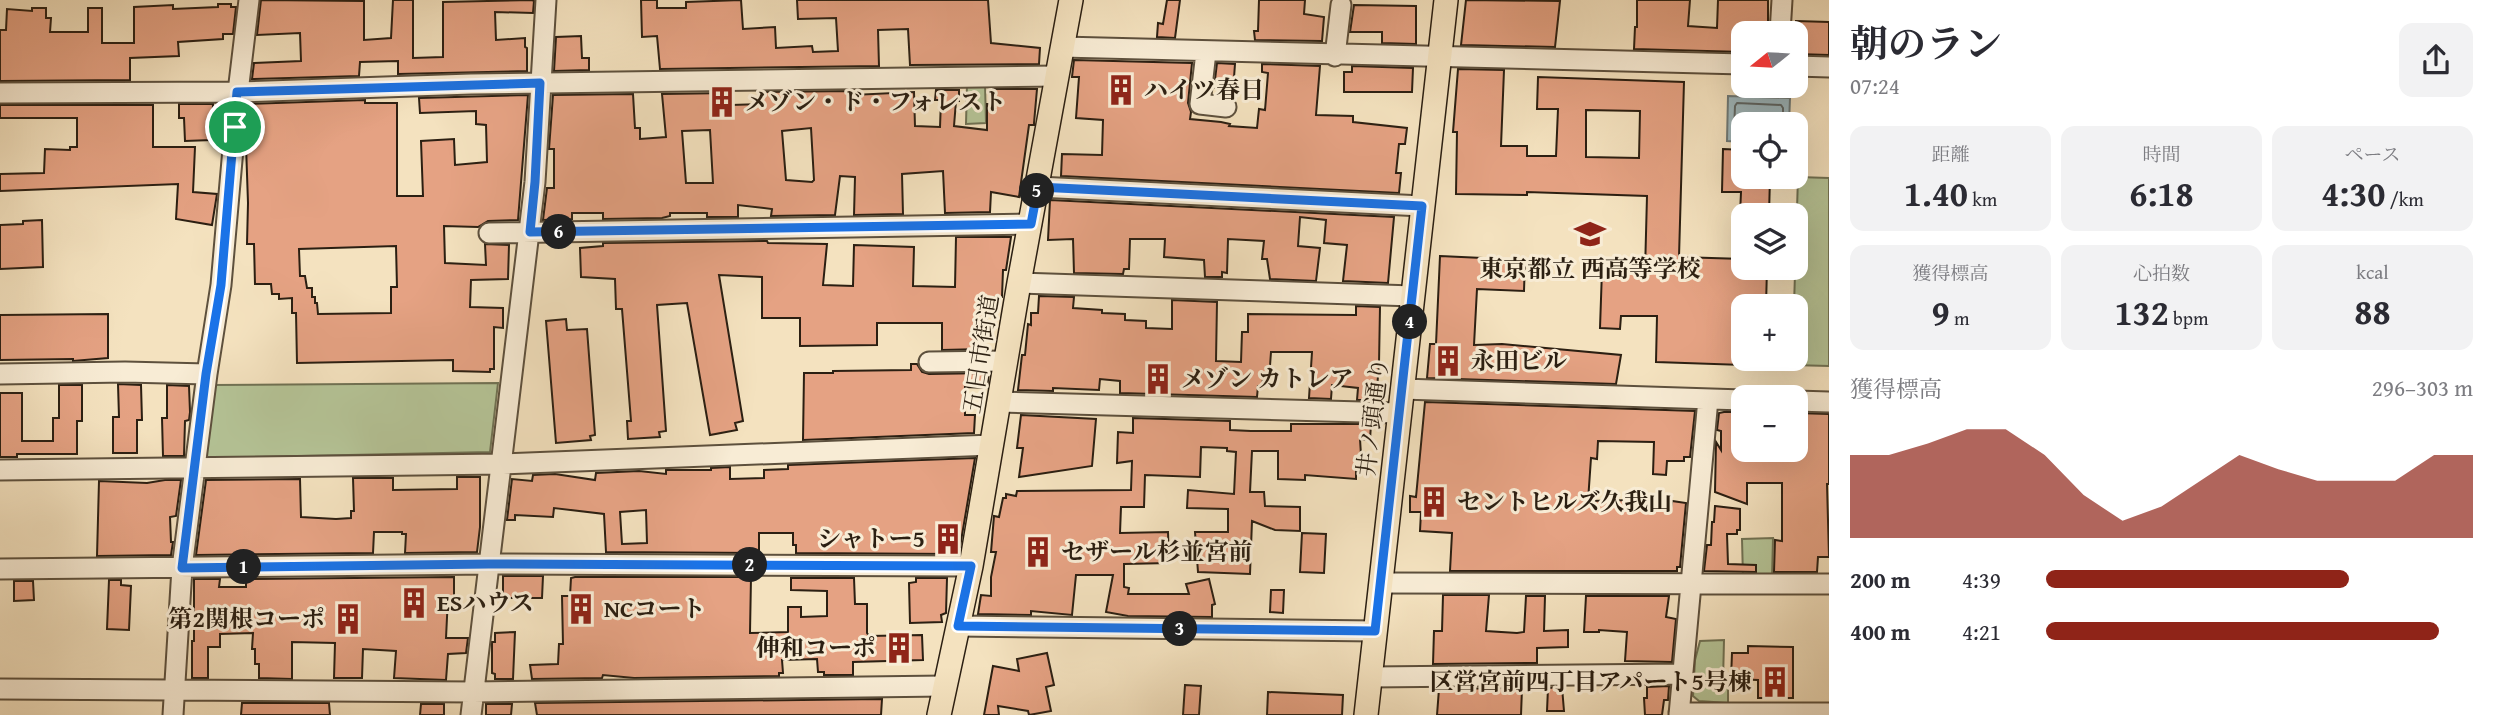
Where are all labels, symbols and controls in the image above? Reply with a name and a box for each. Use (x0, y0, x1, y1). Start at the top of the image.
text: 朝のラン (1850, 15, 2002, 71)
north arrow (1731, 21, 1808, 98)
map controls (1731, 21, 1808, 462)
button: share (2399, 23, 2473, 97)
text: 07:24 (1850, 69, 1900, 102)
place label: ハイツ春日 (1144, 72, 1264, 107)
building icon: ハイツ春日 (1104, 73, 1138, 107)
place label: メゾン・ド・フォレスト (745, 84, 1006, 119)
building icon: メゾン・ド・フォレスト (705, 85, 739, 119)
pin (205, 97, 265, 157)
icon: arrive (216, 108, 254, 146)
button: locate (1731, 112, 1808, 189)
text: 距離 (1931, 140, 1970, 168)
text: 時間 (2142, 140, 2181, 168)
text: ペース (2344, 140, 2401, 168)
text: 1.40 (1904, 168, 1968, 219)
text: 6:18 (2129, 168, 2194, 219)
text: 4:30 (2321, 168, 2385, 219)
pin: 5 (1020, 174, 1054, 208)
text: 5 (1032, 176, 1041, 204)
text: km (1968, 185, 1997, 213)
text: /km (2385, 185, 2424, 213)
button: layers (1731, 203, 1808, 280)
pin: 6 (542, 215, 576, 250)
text: 6 (554, 217, 563, 245)
school or university icon: 東京都立 西高等学校 (1573, 217, 1607, 251)
place label: 東京都立 西高等学校 (1479, 251, 1701, 286)
text: kcal (2356, 258, 2389, 286)
text: 獲得標高 (1912, 259, 1989, 287)
text: 心拍数 (2133, 259, 2190, 287)
text: 88 (2354, 286, 2391, 337)
text: 9 (1932, 287, 1950, 338)
text: 132 (2114, 287, 2169, 338)
street label: 五日市街道 (954, 292, 1007, 416)
button: + (1731, 294, 1808, 371)
pin: 4 (1392, 304, 1428, 340)
text: m (1950, 304, 1969, 332)
text: bpm (2169, 304, 2209, 332)
text: 4 (1405, 307, 1414, 335)
place label: 永田ビル (1471, 343, 1567, 378)
building icon: 永田ビル (1431, 344, 1465, 378)
street label: 井ノ頭通り (1348, 355, 1397, 479)
place label: メゾン カトレア (1181, 361, 1354, 396)
building icon: メゾン カトレア (1141, 362, 1175, 396)
text: 296–303 m (2372, 371, 2473, 404)
text: 獲得標高 (1850, 372, 1942, 405)
button: − (1731, 385, 1808, 462)
place label: セントヒルズ久我山 (1457, 484, 1672, 519)
building icon: セントヒルズ久我山 (1417, 485, 1451, 519)
place label: シャトー5 (817, 521, 925, 556)
building icon: シャトー5 (931, 522, 965, 556)
place label: セザール杉並宮前 (1061, 534, 1253, 569)
building icon: セザール杉並宮前 (1021, 535, 1055, 569)
pin: 2 (732, 548, 768, 582)
pin: 1 (226, 550, 262, 584)
text: 2 (745, 550, 754, 578)
text: 1 (239, 552, 248, 580)
text: 200 m (1850, 563, 1911, 596)
text: 4:39 (1962, 563, 2001, 596)
place label: ESハウス (437, 585, 534, 620)
building icon: ESハウス (397, 586, 431, 620)
place label: NCコート (604, 591, 706, 626)
building icon: NCコート (564, 592, 598, 626)
place label: 第2関根コーポ (169, 601, 325, 636)
building icon: 第2関根コーポ (331, 602, 365, 636)
pin: 3 (1162, 612, 1198, 646)
text: 3 (1175, 614, 1184, 642)
text: 400 m (1850, 615, 1911, 648)
text: 4:21 (1962, 615, 2001, 648)
place label: 伸和コーポ (756, 630, 876, 665)
building icon: 伸和コーポ (882, 631, 916, 665)
place label: 区営宮前四丁目アパート5号棟 (1429, 664, 1752, 699)
building icon: 区営宮前四丁目アパート5号棟 (1758, 665, 1792, 699)

